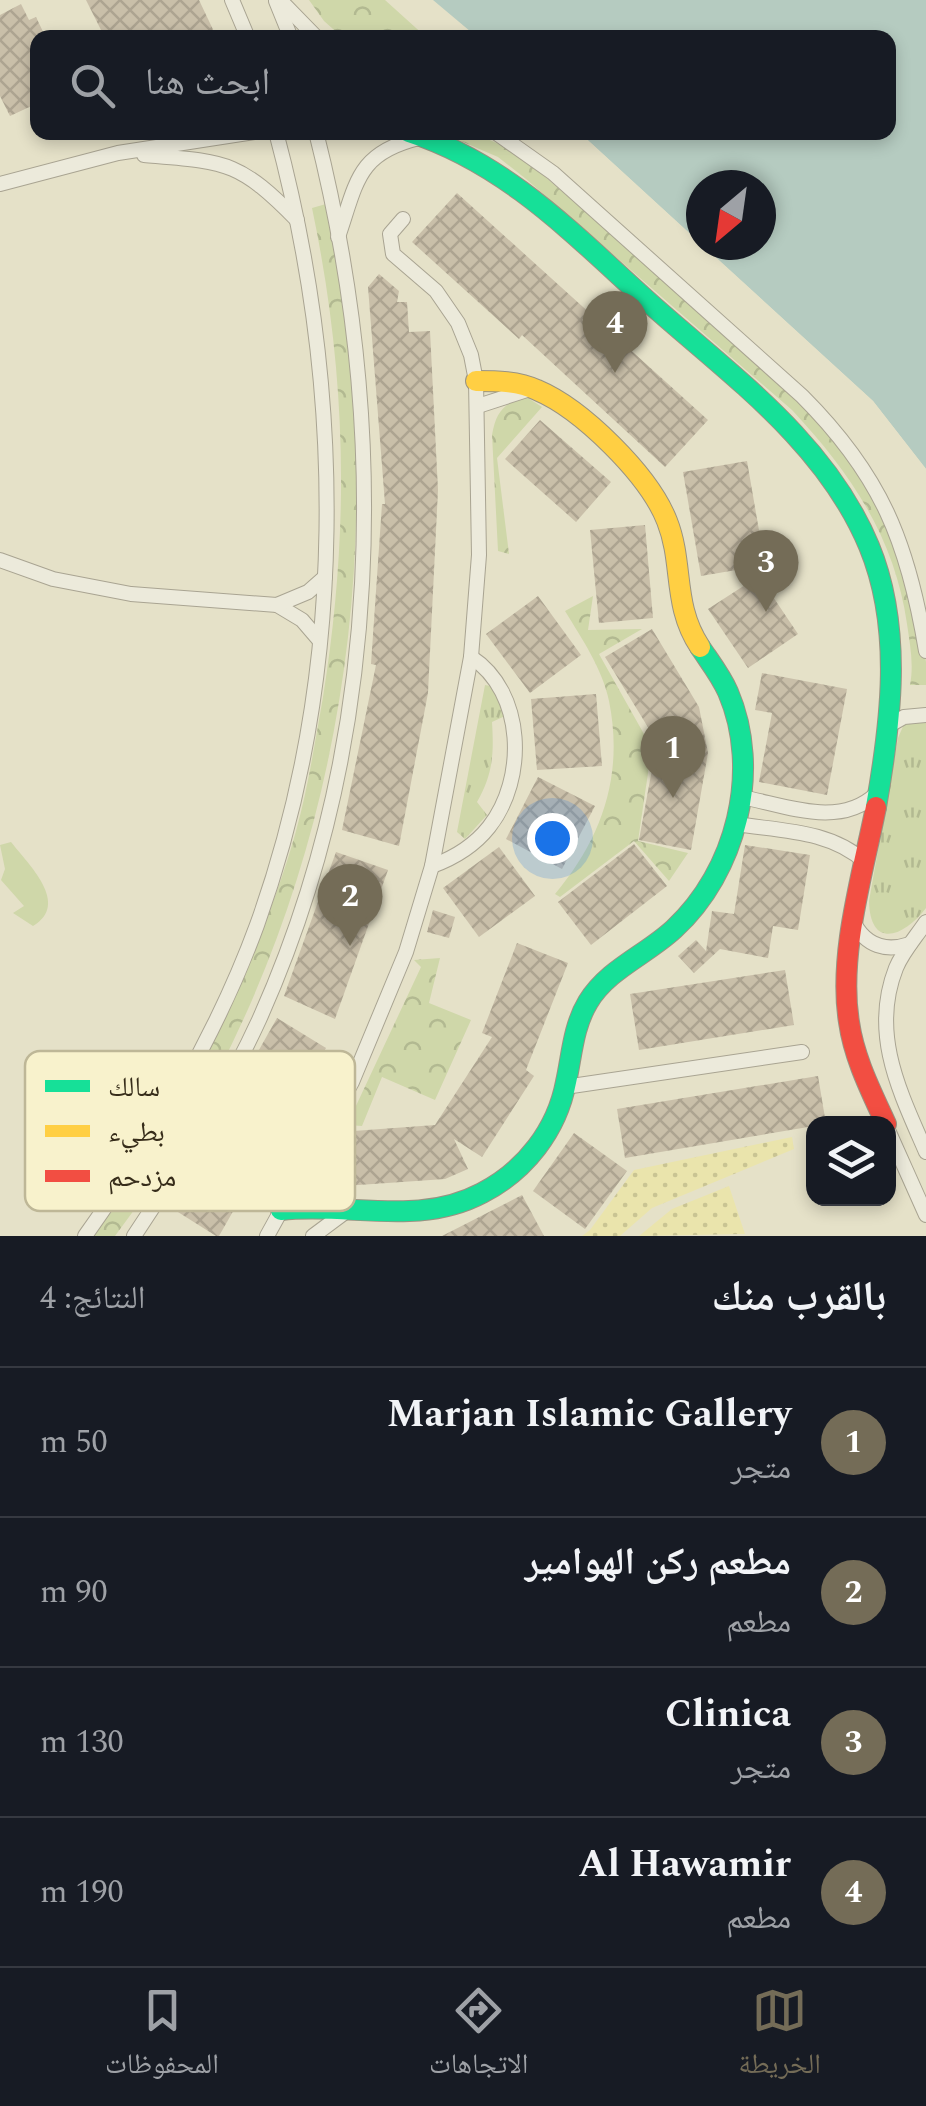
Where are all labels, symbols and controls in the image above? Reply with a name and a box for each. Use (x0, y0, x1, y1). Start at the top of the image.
search box (30, 30, 896, 140)
text: ابحث هنا (145, 54, 270, 112)
icon: search (65, 58, 120, 113)
north arrow (686, 170, 776, 260)
pin: 4 (582, 290, 648, 373)
pin: 3 (734, 530, 798, 612)
pin: 1 (640, 716, 706, 798)
your location (527, 813, 578, 864)
pin: 2 (318, 864, 382, 946)
legend (25, 1051, 355, 1211)
text: سالك (108, 1066, 160, 1109)
text: بطيء (108, 1111, 165, 1154)
map controls (806, 1116, 896, 1206)
button: layers (806, 1116, 896, 1206)
text: مزدحم (108, 1156, 176, 1199)
text: بالقرب منك (712, 1266, 886, 1329)
text: النتائج: 4 (40, 1274, 146, 1323)
text: Marjan Islamic Gallery (387, 1386, 791, 1444)
text: 50 m (40, 1418, 108, 1467)
text: 1 (845, 1418, 862, 1467)
text: متجر (731, 1444, 791, 1493)
text: مطعم ركن الهوامير (525, 1534, 791, 1592)
text: 90 m (40, 1568, 108, 1617)
text: 2 (845, 1568, 862, 1617)
text: مطعم (726, 1598, 791, 1647)
text: Clinica (665, 1686, 791, 1744)
text: 130 m (40, 1718, 124, 1767)
text: 3 (845, 1718, 862, 1767)
text: متجر (731, 1744, 791, 1793)
text: Al Hawamir (578, 1836, 791, 1894)
text: 190 m (40, 1868, 124, 1917)
text: 4 (845, 1868, 862, 1917)
text: مطعم (726, 1894, 791, 1943)
tab: المحفوظات (105, 1983, 219, 2091)
tab: الاتجاهات (429, 1983, 528, 2091)
tab: الخريطة (739, 1983, 821, 2091)

